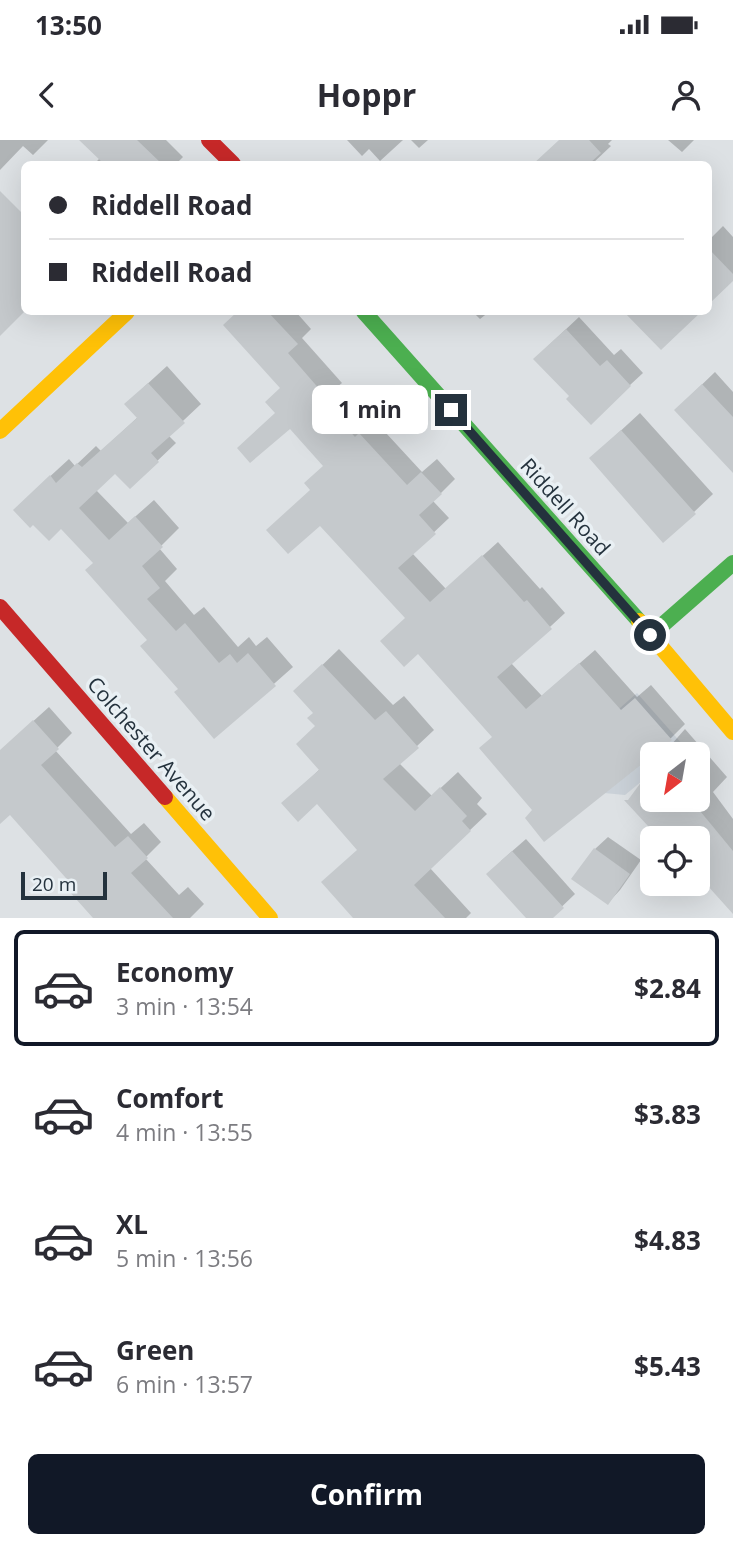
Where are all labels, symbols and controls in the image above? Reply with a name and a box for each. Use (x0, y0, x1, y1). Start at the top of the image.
text: 13:50 (35, 7, 102, 43)
text: Hoppr (317, 73, 416, 116)
icon: back (28, 76, 66, 114)
icon: person (667, 76, 705, 114)
text: Riddell Road (91, 187, 252, 223)
text: Riddell Road (91, 254, 252, 290)
callout: 1 min (311, 386, 426, 434)
text: 1 min (338, 393, 402, 425)
route end (435, 394, 467, 426)
street label: Riddell Road (515, 452, 617, 561)
route start (634, 619, 666, 651)
street label: Colchester Avenue (81, 670, 222, 826)
north arrow (640, 742, 710, 812)
map controls (640, 742, 710, 896)
button: locate (640, 826, 710, 896)
scale bar (21, 869, 107, 901)
text: 20 m (32, 871, 76, 897)
text: Economy (116, 954, 234, 990)
icon: car (32, 957, 95, 1020)
text: $2.84 (634, 970, 701, 1006)
text: 3 min · 13:54 (116, 990, 253, 1022)
text: Comfort (116, 1080, 223, 1116)
icon: car (32, 1083, 95, 1146)
text: $3.83 (634, 1096, 701, 1132)
text: 4 min · 13:55 (116, 1116, 253, 1148)
text: XL (116, 1206, 148, 1242)
icon: car (32, 1209, 95, 1272)
text: $4.83 (634, 1222, 701, 1258)
text: 5 min · 13:56 (116, 1242, 253, 1274)
text: Green (116, 1332, 194, 1368)
icon: car (32, 1335, 95, 1398)
text: $5.43 (634, 1348, 701, 1384)
text: 6 min · 13:57 (116, 1368, 253, 1400)
button: Confirm (28, 1454, 705, 1534)

